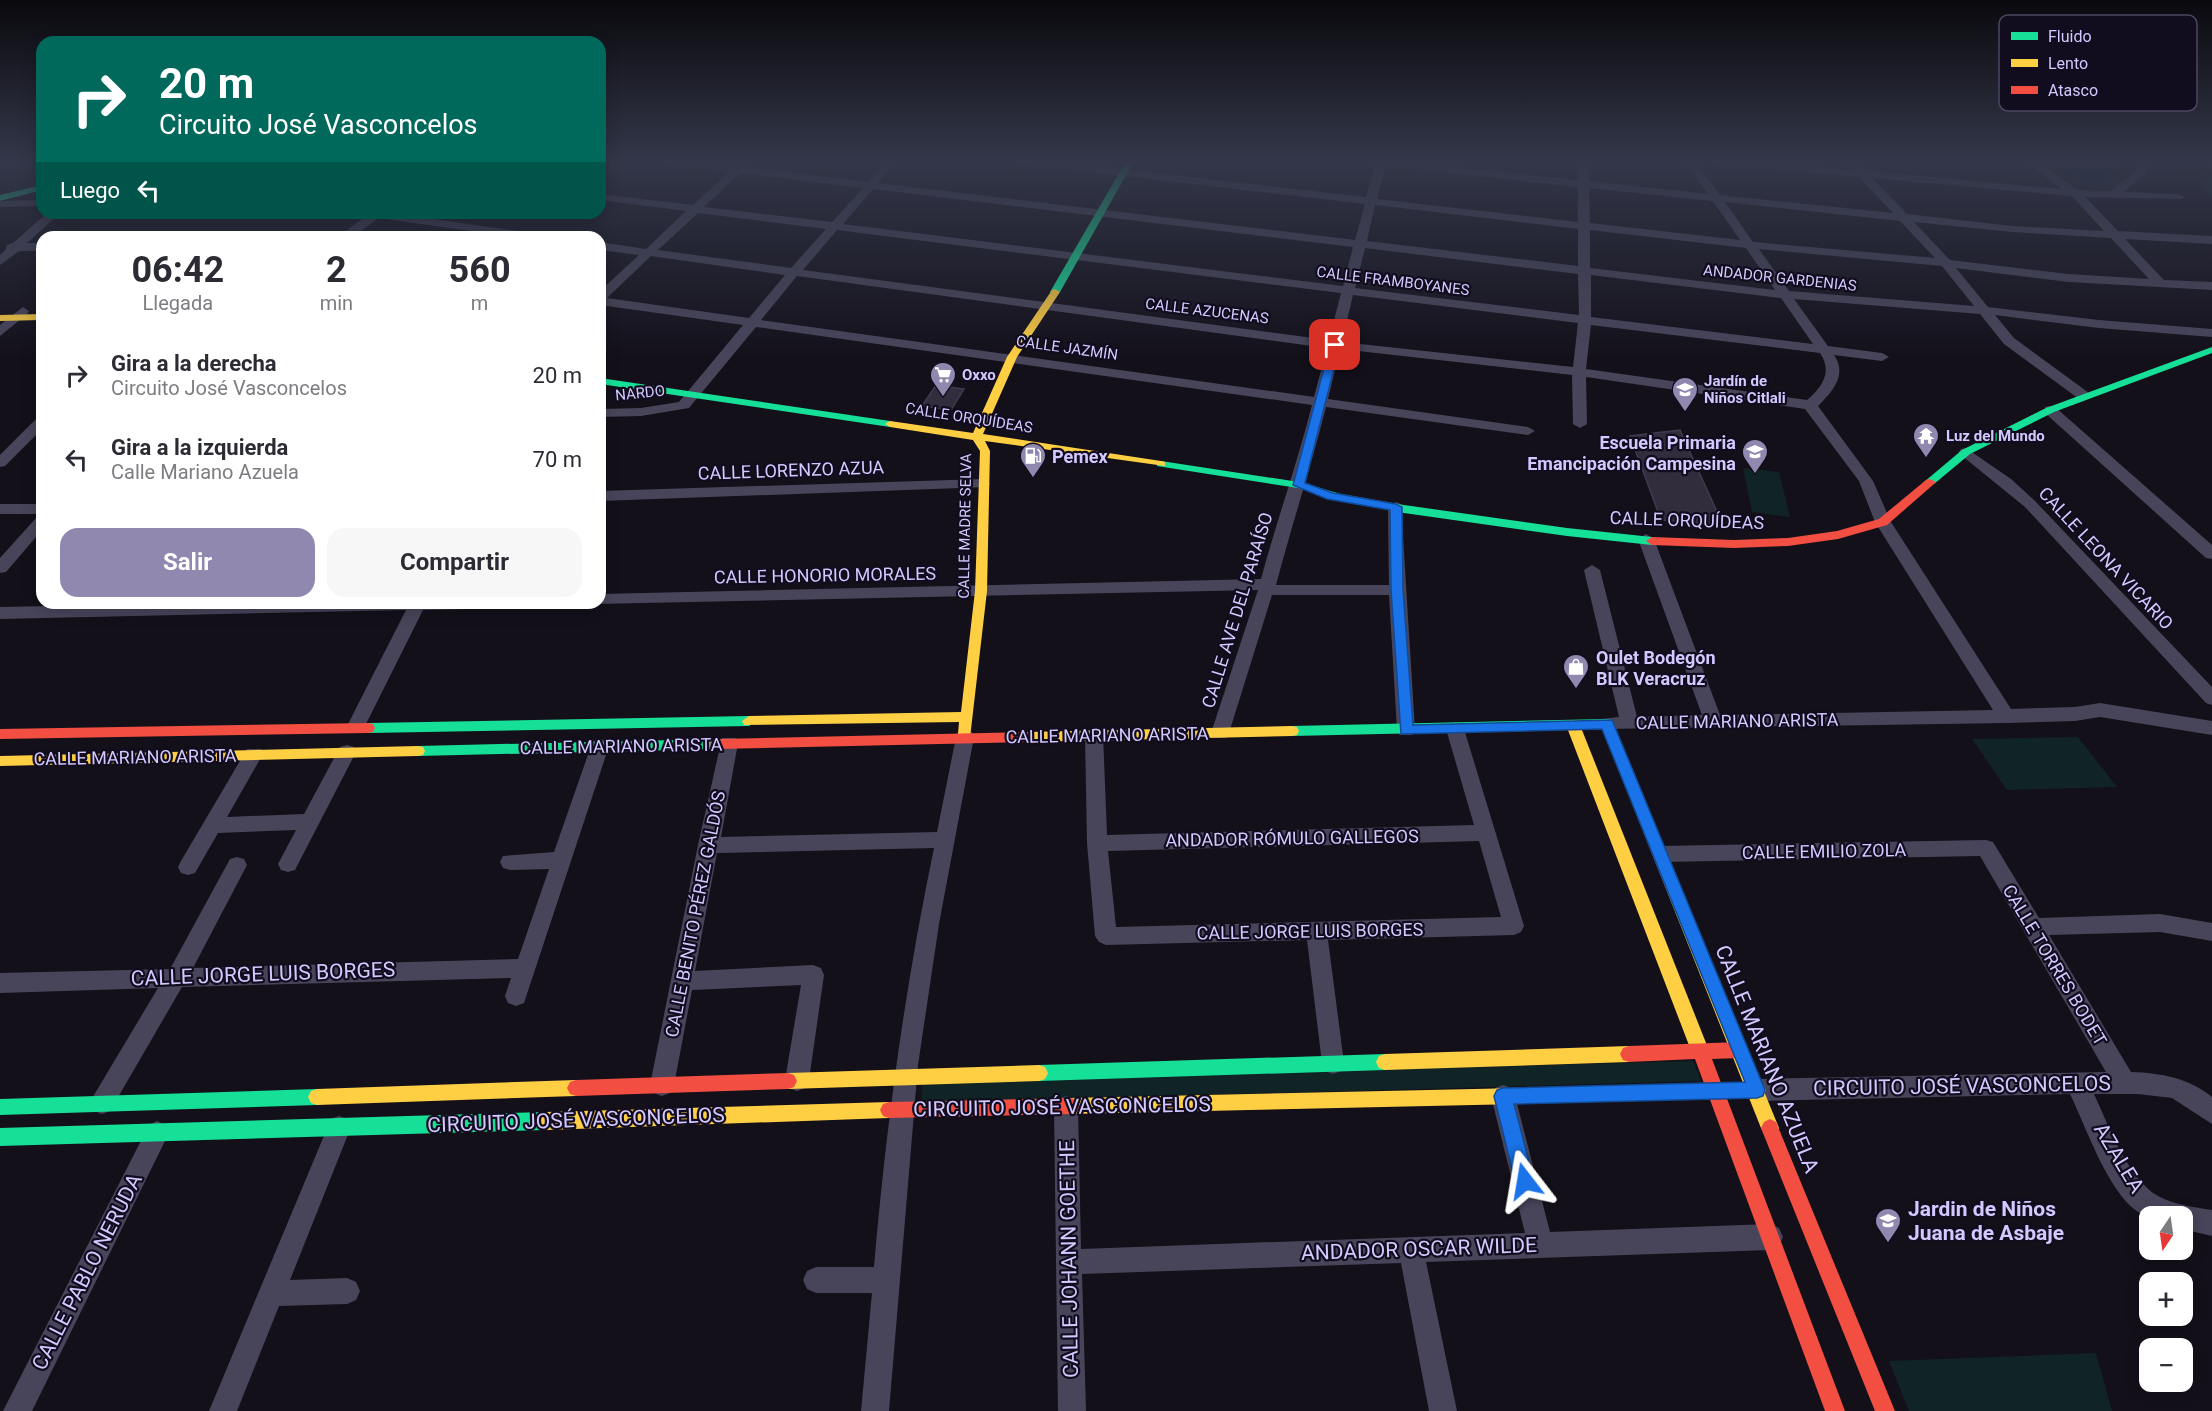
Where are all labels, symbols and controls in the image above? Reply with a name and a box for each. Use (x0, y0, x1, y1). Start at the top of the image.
legend (1999, 15, 2197, 111)
text: Fluido (2048, 27, 2092, 46)
text: Lento (2048, 54, 2088, 73)
text: 20 m (159, 59, 254, 108)
icon: right (60, 60, 138, 138)
text: Atasco (2048, 81, 2098, 100)
text: Circuito José Vasconcelos (159, 109, 478, 141)
icon: left (132, 174, 165, 207)
text: Luego (60, 178, 120, 203)
text: 06:42 (131, 249, 224, 291)
text: 2 (326, 249, 347, 291)
text: 560 (449, 249, 511, 291)
street label: ANDADOR GARDENIAS (1702, 261, 1858, 295)
street label: CALLE FRAMBOYANES (1315, 263, 1471, 299)
text: Llegada (143, 291, 213, 315)
text: min (320, 291, 353, 315)
text: m (471, 291, 488, 315)
street label: CALLE AZUCENAS (1144, 294, 1270, 328)
pin (1309, 319, 1360, 370)
icon: arrive (1318, 328, 1351, 361)
street label: CALLE JAZMÍN (1015, 332, 1119, 364)
text: Gira a la derecha (111, 351, 277, 376)
icon: right (60, 359, 93, 392)
supermarket icon: Oxxo (928, 360, 958, 398)
text: 20 m (533, 363, 582, 388)
place label: Oxxo (962, 366, 996, 384)
place label: Jardín de Niños Citlali (1704, 372, 1786, 407)
school or university icon: Jardín de Niños Citlali (1670, 375, 1700, 413)
text: Circuito José Vasconcelos (111, 376, 347, 400)
street label: NARDO (614, 381, 666, 405)
street label: CALLE ORQUÍDEAS (904, 399, 1034, 437)
temple icon: Luz del Mundo (1911, 421, 1941, 459)
place label: Luz del Mundo (1946, 427, 2045, 445)
place label: Escuela Primaria Emancipación Campesina (1527, 432, 1736, 474)
text: Gira a la izquierda (111, 435, 288, 460)
school or university icon: Escuela Primaria Emancipación Campesina (1740, 437, 1770, 475)
fuel station icon: Pemex (1018, 441, 1048, 479)
icon: left (60, 443, 93, 476)
place label: Pemex (1052, 446, 1109, 467)
text: 70 m (533, 447, 582, 472)
street label: CALLE MADRE SELVA (955, 453, 975, 599)
street label: CALLE LORENZO AZUA (698, 456, 885, 484)
text: Calle Mariano Azuela (111, 460, 299, 484)
street label: CALLE LEONA VICARIO (2034, 482, 2178, 634)
street label: CALLE ORQUÍDEAS (1609, 507, 1765, 533)
street label: CALLE AVE DEL PARAÍSO (1197, 510, 1277, 710)
button: Salir (60, 528, 315, 597)
button: Compartir (327, 528, 582, 597)
street label: CALLE HONORIO MORALES (714, 563, 937, 587)
place label: Oulet Bodegón BLK Veracruz (1596, 647, 1716, 689)
shop icon: Oulet Bodegón BLK Veracruz (1561, 652, 1591, 690)
street label: CALLE MARIANO ARISTA (1635, 709, 1839, 733)
street label: CALLE MARIANO ARISTA (1005, 723, 1209, 747)
street label: CALLE MARIANO ARISTA (519, 734, 723, 758)
street label: CALLE MARIANO ARISTA (33, 745, 237, 769)
street label: CALLE BENITO PÉREZ GALDÓS (661, 789, 729, 1039)
street label: ANDADOR RÓMULO GALLEGOS (1165, 825, 1419, 851)
street label: CALLE EMILIO ZOLA (1742, 839, 1907, 863)
street label: CALLE TORRES BODET (1999, 881, 2112, 1050)
street label: CALLE JORGE LUIS BORGES (1196, 919, 1424, 943)
street label: CALLE MARIANO AZUELA (1710, 942, 1824, 1177)
street label: CALLE JORGE LUIS BORGES (130, 957, 396, 991)
street label: CIRCUITO JOSÉ VASCONCELOS (1813, 1071, 2111, 1101)
street label: CIRCUITO JOSÉ VASCONCELOS (913, 1092, 1211, 1122)
street label: CIRCUITO JOSÉ VASCONCELOS (427, 1103, 725, 1137)
street label: AZALEA (2089, 1119, 2149, 1197)
street label: CALLE JOHANN GOETHE (1055, 1140, 1083, 1378)
position arrow (1493, 1149, 1557, 1213)
street label: CALLE PABLO NERUDA (27, 1170, 147, 1374)
place label: Jardin de Niños Juana de Asbaje (1908, 1197, 2064, 1245)
school or university icon: Jardin de Niños Juana de Asbaje (1873, 1206, 1903, 1244)
north arrow (2139, 1206, 2193, 1260)
map controls (2139, 1206, 2193, 1392)
street label: ANDADOR OSCAR WILDE (1301, 1233, 1537, 1265)
button: + (2139, 1272, 2193, 1326)
button: − (2139, 1338, 2193, 1392)

